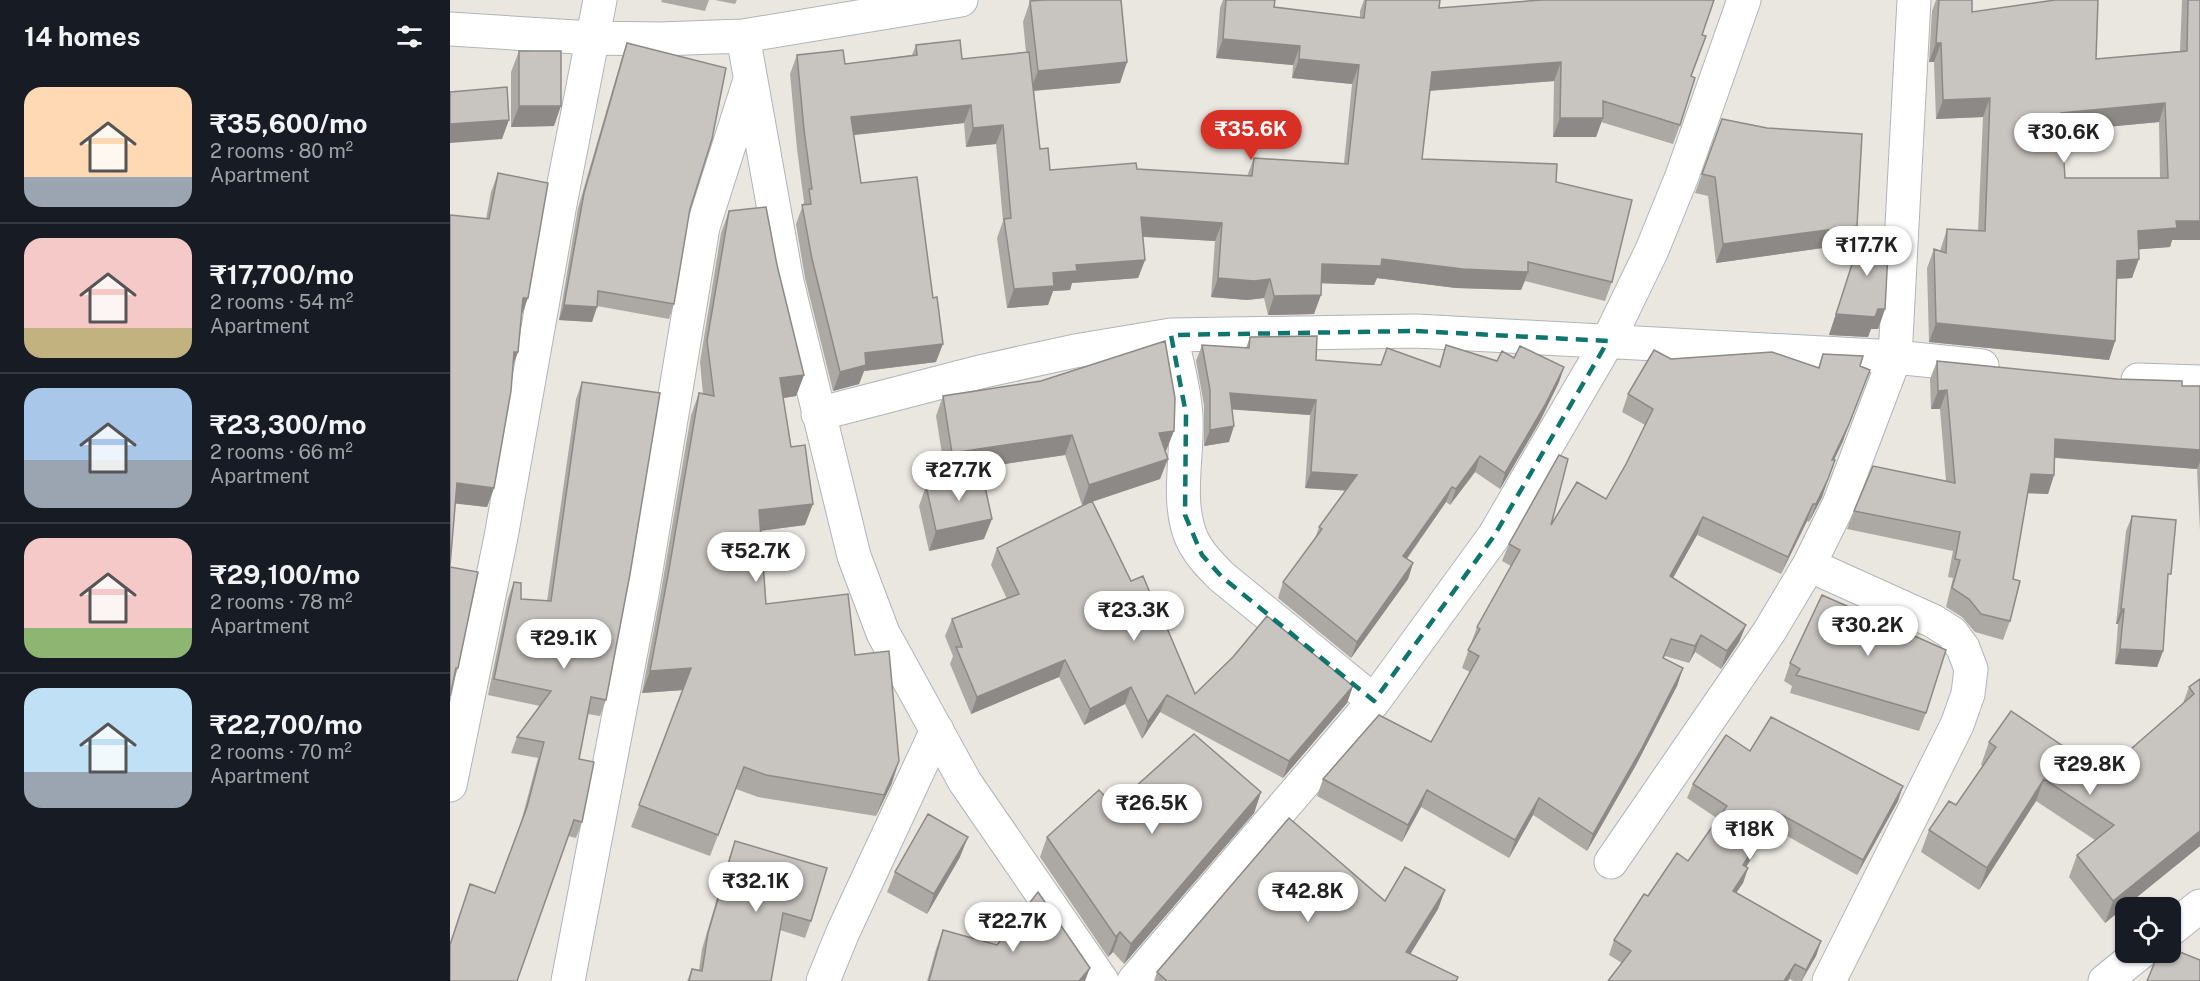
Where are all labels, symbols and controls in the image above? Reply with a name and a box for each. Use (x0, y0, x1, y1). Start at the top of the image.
icon: filters (393, 20, 426, 53)
text: 14 homes (24, 21, 140, 52)
text: ₹35,600/mo (210, 108, 367, 139)
pin: ₹35.6K (1202, 110, 1300, 161)
icon: home (72, 111, 144, 183)
pin: ₹30.6K (2015, 113, 2113, 164)
text: ₹35.6K (1215, 117, 1287, 141)
text: ₹30.6K (2028, 120, 2100, 144)
text: 2 rooms · 80 m² (210, 139, 353, 163)
text: Apartment (210, 163, 310, 187)
pin: ₹17.7K (1818, 226, 1916, 277)
text: ₹17.7K (1836, 233, 1898, 257)
text: ₹17,700/mo (210, 259, 354, 290)
icon: home (72, 262, 144, 334)
text: 2 rooms · 54 m² (210, 290, 353, 314)
text: Apartment (210, 314, 310, 338)
text: ₹23,300/mo (210, 409, 367, 440)
icon: home (72, 412, 144, 484)
text: 2 rooms · 66 m² (210, 440, 353, 464)
pin: ₹27.7K (910, 451, 1008, 502)
text: ₹27.7K (926, 458, 992, 482)
text: Apartment (210, 464, 310, 488)
pin: ₹52.7K (707, 532, 805, 583)
text: ₹52.7K (721, 539, 791, 563)
text: ₹29,100/mo (210, 559, 360, 590)
icon: home (72, 562, 144, 634)
text: 2 rooms · 78 m² (210, 590, 353, 614)
pin: ₹23.3K (1085, 591, 1183, 642)
text: ₹23.3K (1098, 598, 1170, 622)
pin: ₹30.2K (1819, 606, 1917, 657)
text: ₹30.2K (1832, 613, 1904, 637)
text: Apartment (210, 614, 310, 638)
pin: ₹29.1K (515, 619, 613, 670)
text: ₹29.1K (530, 626, 598, 650)
text: ₹22,700/mo (210, 709, 362, 740)
icon: home (72, 712, 144, 784)
text: 2 rooms · 70 m² (210, 740, 352, 764)
pin: ₹29.8K (2041, 745, 2139, 796)
text: ₹29.8K (2054, 752, 2126, 776)
text: Apartment (210, 764, 310, 788)
pin: ₹26.5K (1103, 784, 1201, 835)
text: ₹26.5K (1116, 791, 1188, 815)
pin: ₹18K (1714, 810, 1786, 861)
text: ₹18K (1725, 817, 1775, 841)
pin: ₹32.1K (707, 862, 805, 913)
text: ₹32.1K (722, 869, 790, 893)
pin: ₹42.8K (1259, 872, 1357, 923)
text: ₹42.8K (1272, 879, 1344, 903)
map controls (2115, 897, 2181, 963)
button: locate (2115, 897, 2181, 963)
pin: ₹22.7K (964, 902, 1062, 953)
text: ₹22.7K (979, 909, 1047, 933)

